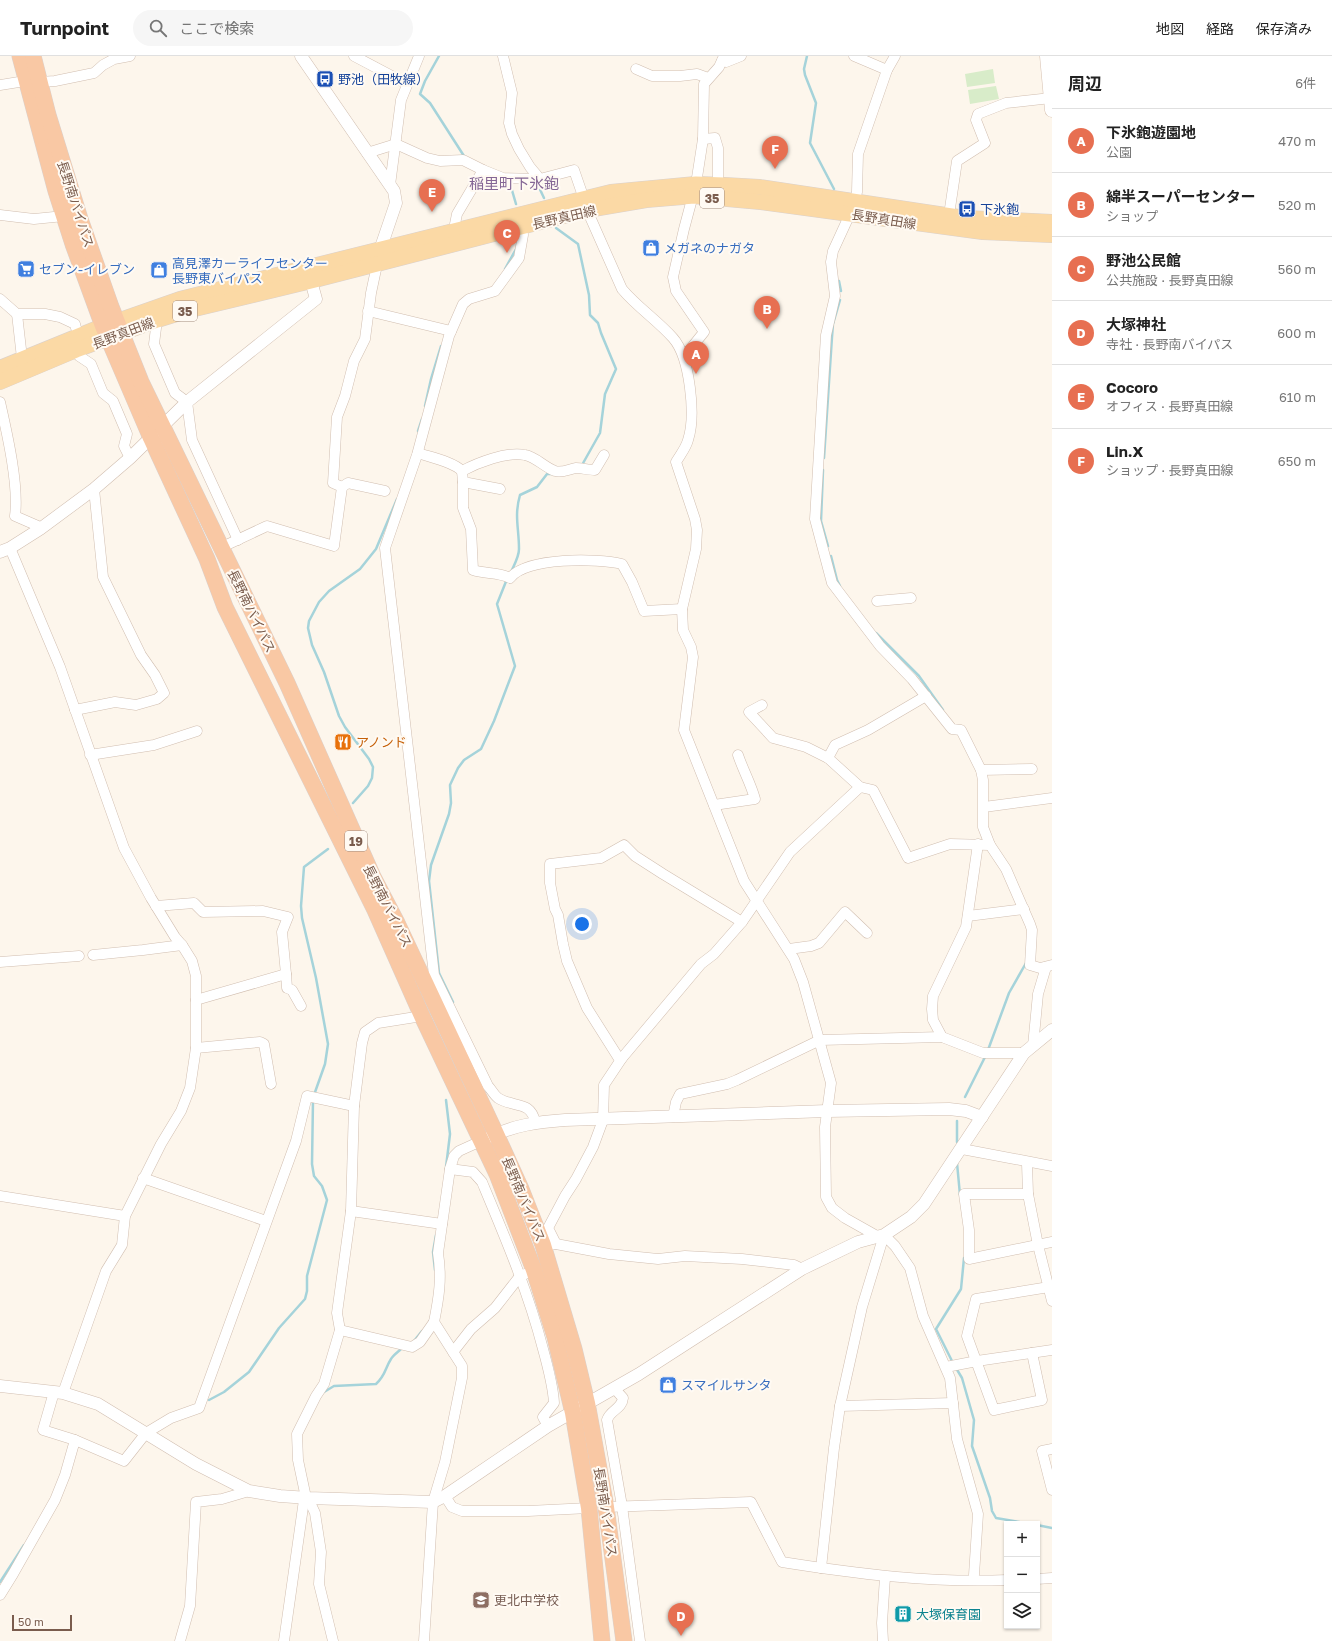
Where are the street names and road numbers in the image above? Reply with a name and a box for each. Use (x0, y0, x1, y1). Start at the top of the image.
street label: 長野南バイパス (54, 158, 98, 250)
road number: 35 (700, 188, 724, 208)
street label: 長野真田線 (531, 202, 597, 232)
street label: 長野真田線 (851, 206, 917, 232)
road number: 35 (173, 301, 197, 321)
street label: 長野真田線 (90, 314, 156, 352)
street label: 長野南バイパス (225, 567, 279, 655)
road number: 19 (345, 831, 367, 851)
street label: 長野南バイパス (360, 862, 416, 950)
street label: 長野南バイパス (499, 1154, 549, 1244)
street label: 長野南バイパス (591, 1466, 621, 1558)

